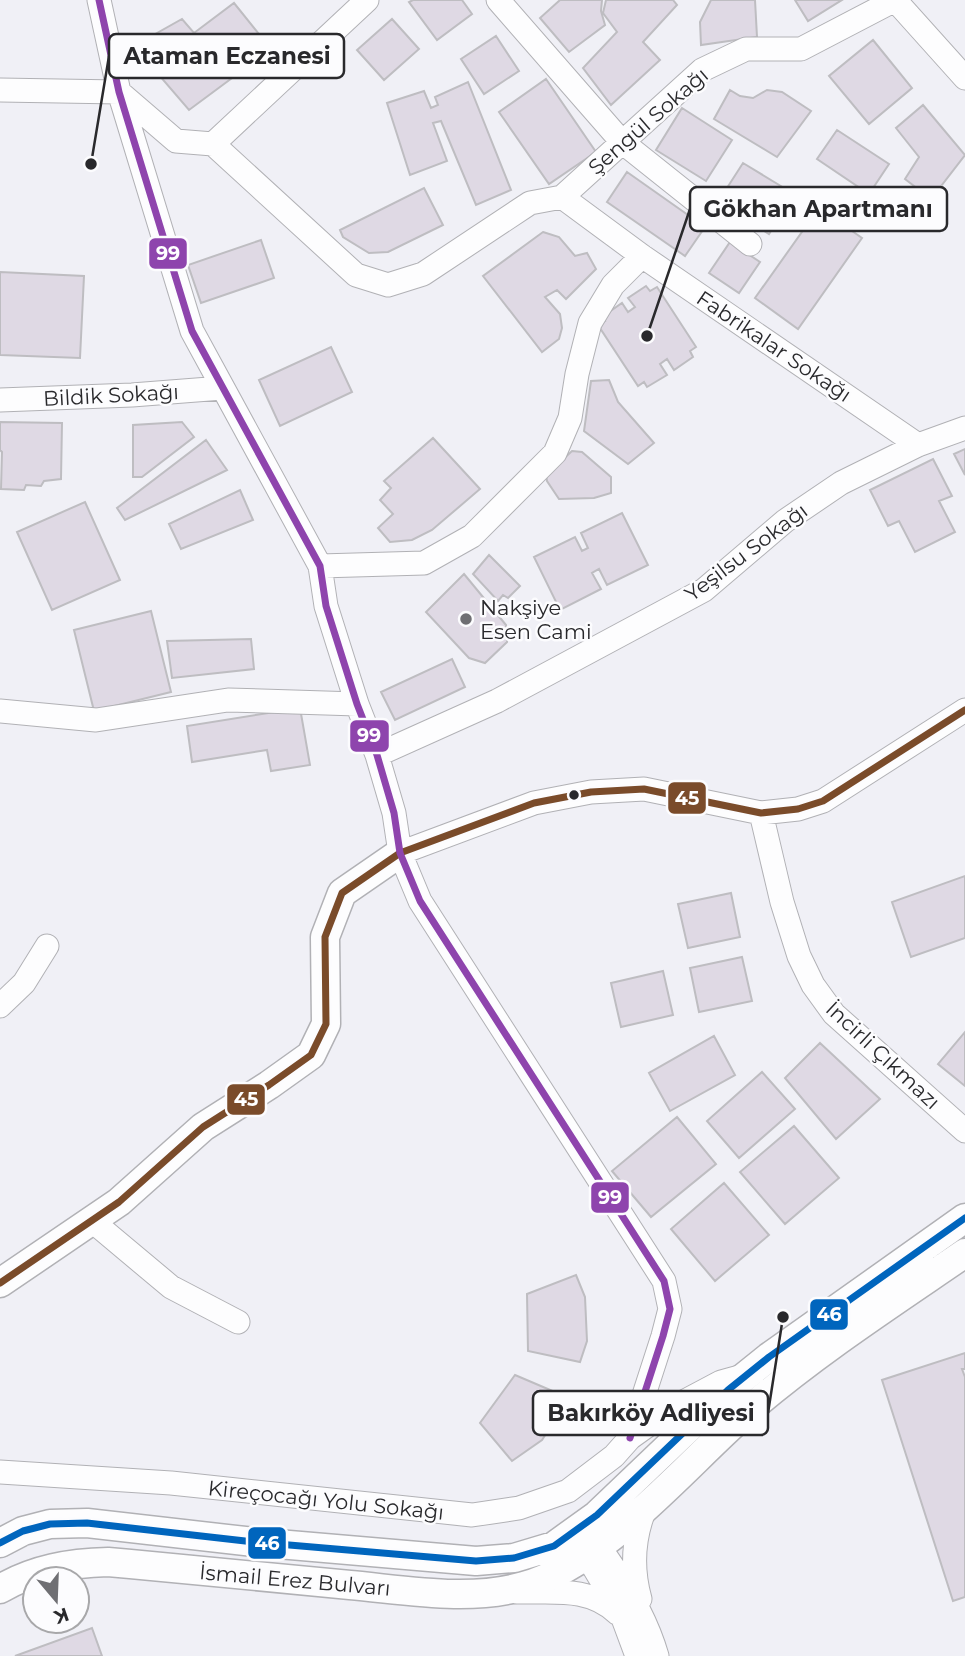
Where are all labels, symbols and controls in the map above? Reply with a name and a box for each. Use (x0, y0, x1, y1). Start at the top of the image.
callout: Ataman Eczanesi (109, 34, 344, 78)
text: Ataman Eczanesi (122, 42, 331, 70)
street label: Şengül Sokağı (583, 62, 713, 180)
callout: Gökhan Apartmanı (690, 187, 947, 231)
text: Gökhan Apartmanı (703, 195, 933, 223)
line badge: 99 (148, 237, 188, 270)
text: 99 (156, 242, 180, 265)
street label: Fabrikalar Sokağı (692, 285, 856, 407)
street label: Bildik Sokağı (42, 379, 180, 411)
street label: Yeşilsu Sokağı (680, 498, 812, 606)
place label: Nakşiye Esen Cami (480, 595, 592, 644)
marker: Nakşiye Esen Cami (458, 611, 474, 627)
line badge: 99 (349, 719, 390, 753)
text: 99 (357, 724, 381, 747)
line badge: 45 (667, 781, 707, 815)
text: 45 (675, 787, 699, 810)
unlabelled marker (567, 788, 581, 802)
street label: İncirli Çıkmazı (821, 996, 945, 1114)
line badge: 45 (226, 1083, 266, 1116)
text: 45 (234, 1088, 258, 1111)
line badge: 99 (590, 1181, 630, 1214)
text: 99 (598, 1186, 622, 1209)
line badge: 46 (809, 1298, 849, 1331)
text: 46 (816, 1303, 842, 1326)
callout: Bakırköy Adliyesi (533, 1391, 768, 1435)
text: Bakırköy Adliyesi (547, 1399, 755, 1427)
street label: Kireçocağı Yolu Sokağı (207, 1475, 445, 1525)
line badge: 46 (247, 1526, 287, 1560)
text: 46 (254, 1532, 280, 1555)
street label: İsmail Erez Bulvarı (198, 1559, 392, 1601)
north arrow (21, 1565, 91, 1635)
text: K (50, 1602, 72, 1629)

